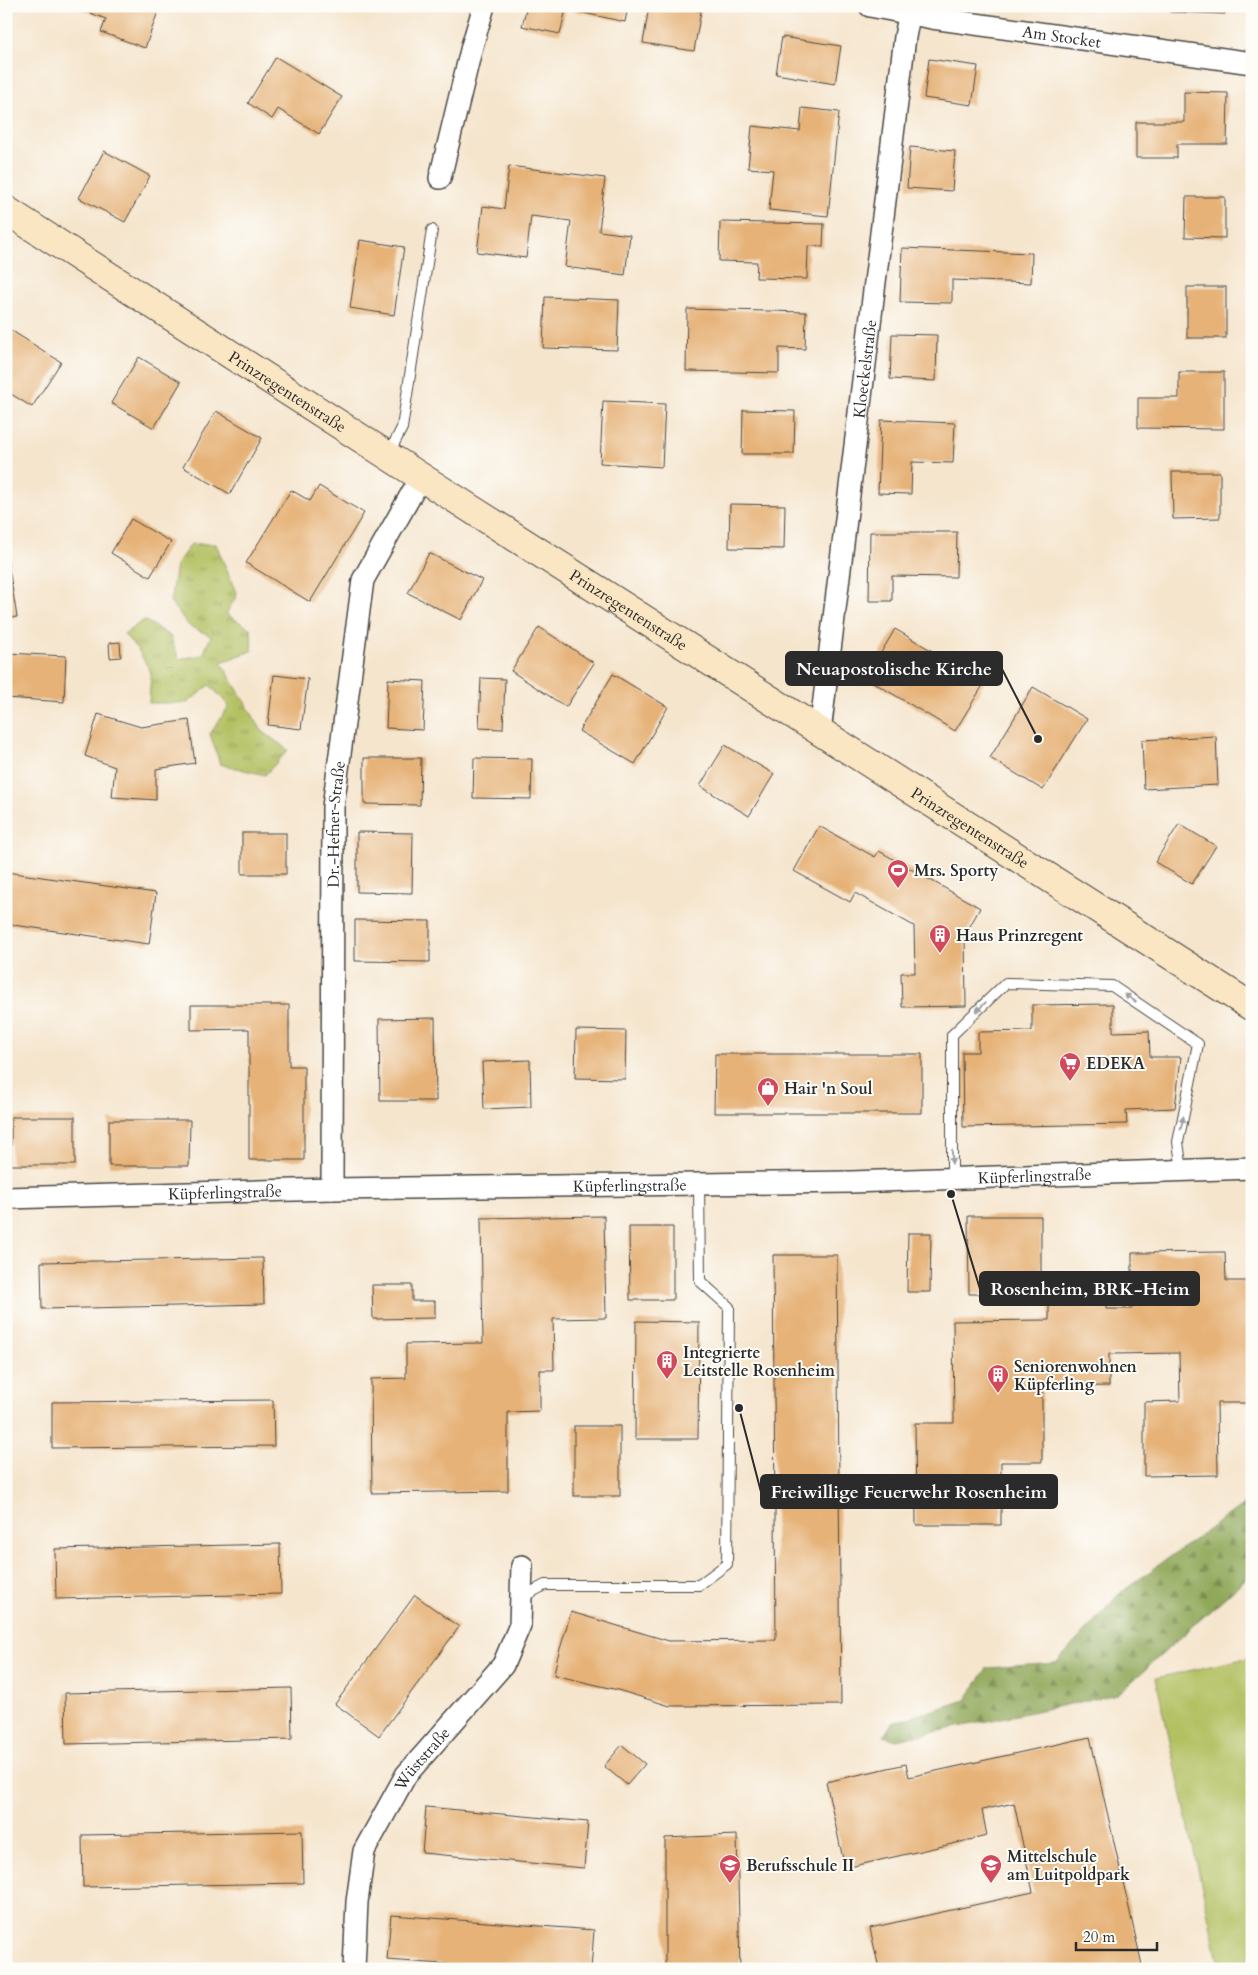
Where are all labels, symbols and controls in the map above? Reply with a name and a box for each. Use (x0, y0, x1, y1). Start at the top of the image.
street label: Am Stocket (1021, 21, 1102, 54)
street label: Kloeckelstraße (848, 318, 882, 419)
street label: Prinzregentenstraße (224, 346, 350, 438)
street label: Prinzregentenstraße (565, 565, 692, 656)
callout: Neuapostolische Kirche (786, 652, 1002, 685)
text: Neuapostolische Kirche (796, 657, 992, 682)
street label: Dr.-Hefner-Straße (323, 759, 351, 888)
street label: Prinzregentenstraße (907, 782, 1033, 874)
sports icon: Mrs. Sporty (886, 858, 910, 889)
place label: Mrs. Sporty (914, 860, 998, 882)
building icon: Haus Prinzregent (928, 923, 952, 954)
place label: Haus Prinzregent (956, 925, 1083, 947)
one-way arrow (1123, 993, 1137, 1003)
one-way arrow (976, 1001, 988, 1013)
supermarket icon: EDEKA (1058, 1051, 1082, 1082)
place label: EDEKA (1086, 1053, 1145, 1075)
shop icon: Hair 'n Soul (756, 1076, 780, 1107)
place label: Hair 'n Soul (784, 1078, 873, 1100)
one-way arrow (1178, 1115, 1186, 1130)
one-way arrow (948, 1149, 956, 1165)
street label: Küpferlingstraße (978, 1164, 1092, 1190)
street label: Küpferlingstraße (573, 1174, 687, 1198)
street label: Küpferlingstraße (168, 1180, 282, 1206)
callout: Rosenheim, BRK-Heim (980, 1272, 1199, 1305)
text: Rosenheim, BRK-Heim (991, 1277, 1190, 1302)
place label: Integrierte Leitstelle Rosenheim (683, 1342, 835, 1382)
building icon: Integrierte Leitstelle Rosenheim (655, 1349, 679, 1380)
place label: Seniorenwohnen Küpferling (1014, 1356, 1138, 1396)
building icon: Seniorenwohnen Küpferling (986, 1363, 1010, 1394)
callout: Freiwillige Feuerwehr Rosenheim (761, 1475, 1057, 1508)
text: Freiwillige Feuerwehr Rosenheim (771, 1480, 1048, 1505)
street label: Wüststraße (389, 1723, 455, 1796)
place label: Mittelschule am Luitpoldpark (1007, 1846, 1130, 1886)
school or university icon: Berufsschule II (718, 1853, 742, 1884)
school or university icon: Mittelschule am Luitpoldpark (979, 1853, 1003, 1884)
place label: Berufsschule II (746, 1855, 854, 1877)
scale bar (1076, 1920, 1157, 1952)
text: 20 m (1083, 1927, 1115, 1947)

